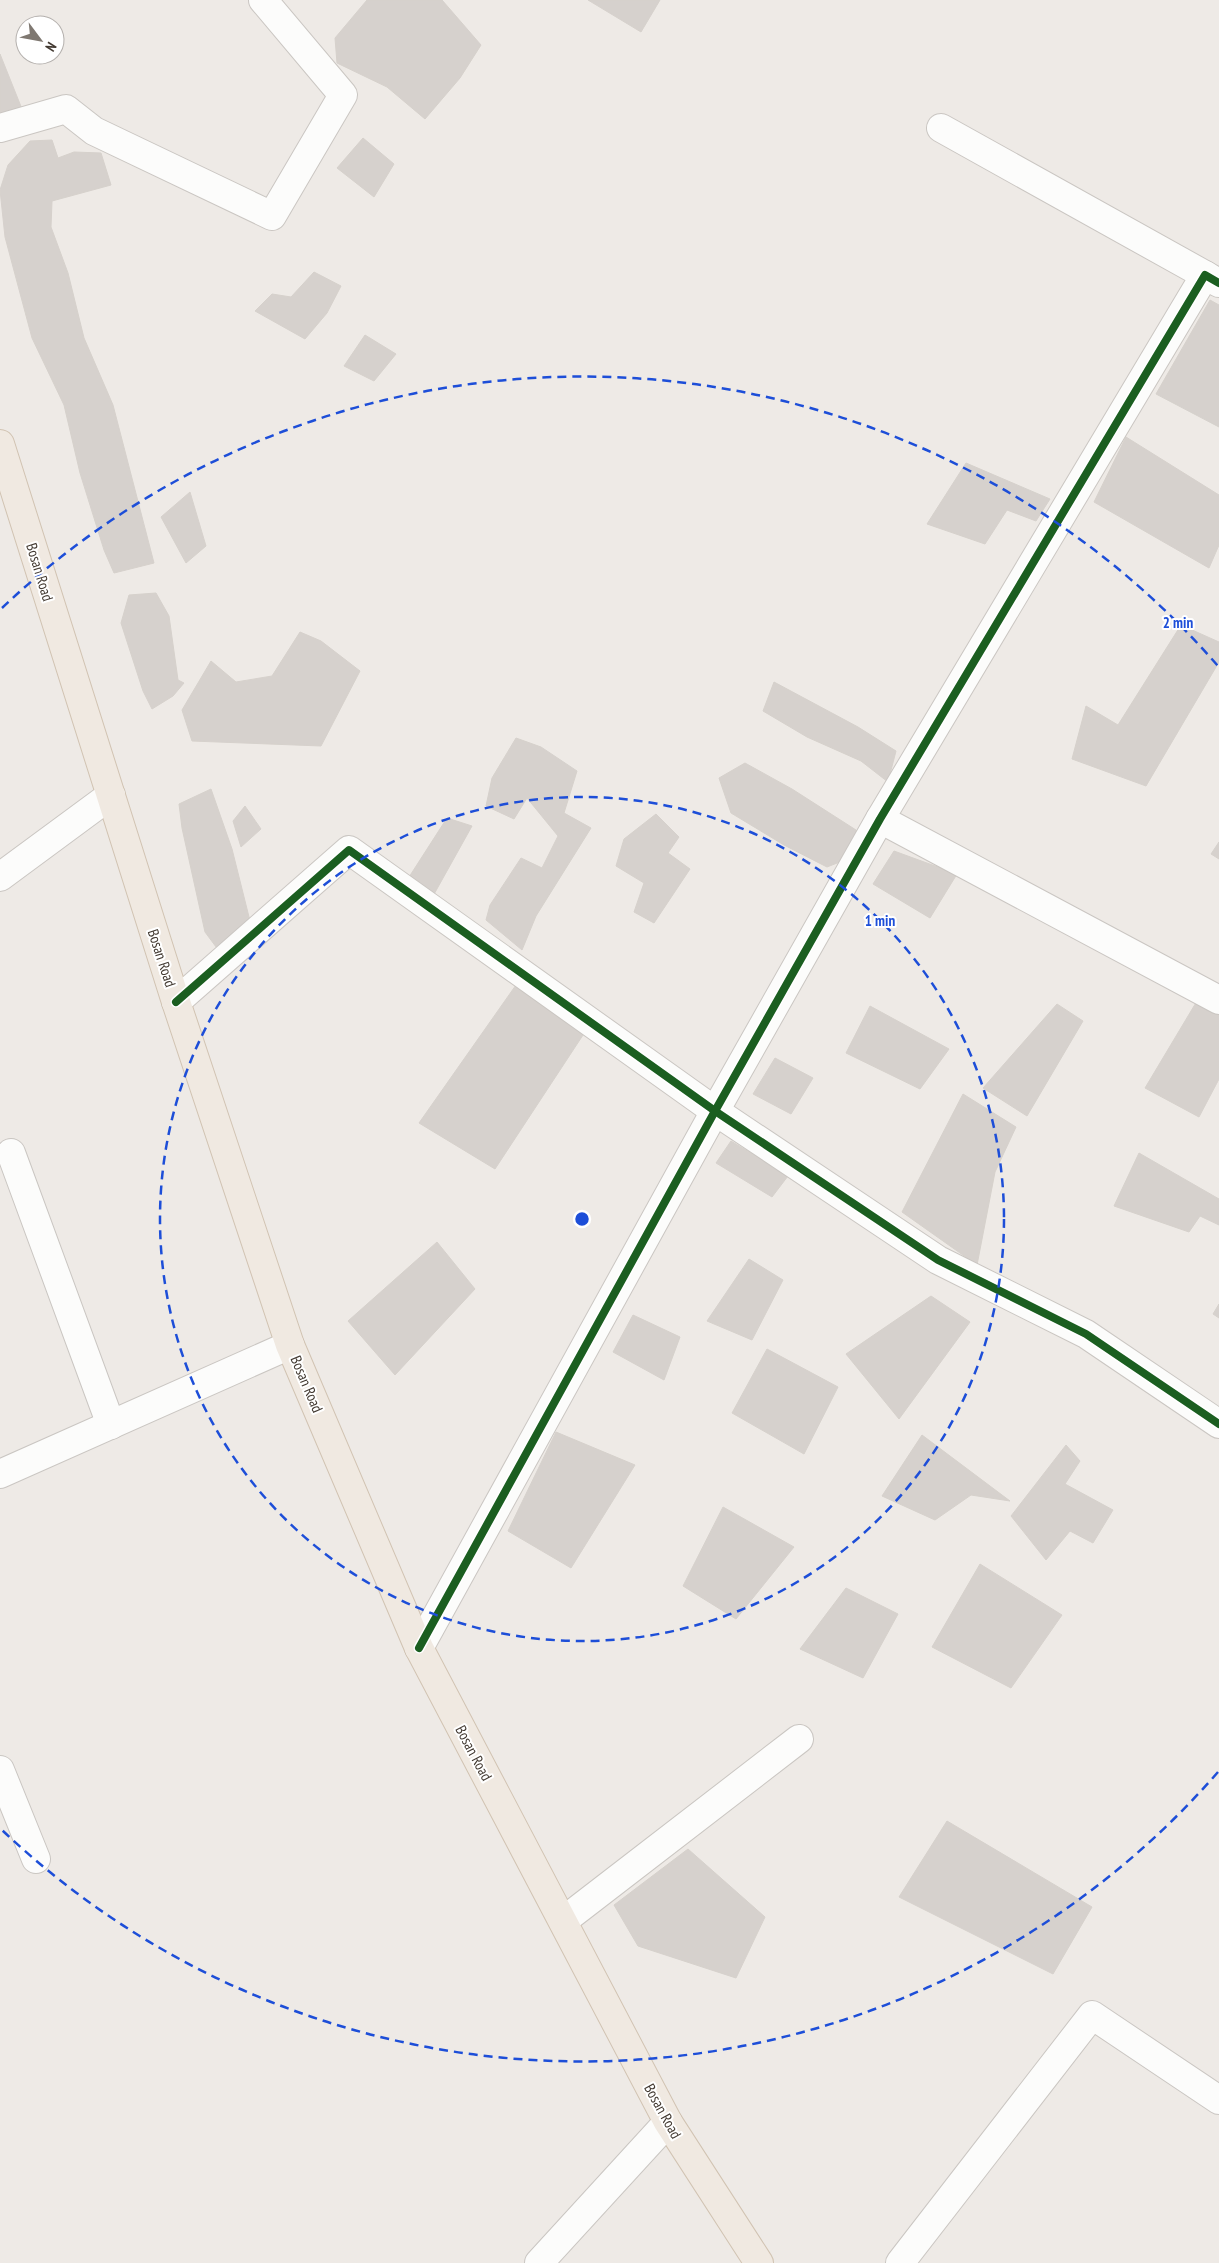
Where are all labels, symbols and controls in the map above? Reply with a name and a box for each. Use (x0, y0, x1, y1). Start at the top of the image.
north arrow (15, 15, 65, 65)
text: N (41, 39, 61, 55)
street label: Bosan Road (22, 541, 58, 603)
text: 2 min (1163, 613, 1193, 632)
text: 1 min (865, 911, 895, 930)
street label: Bosan Road (144, 927, 180, 989)
centre of rings (573, 1210, 591, 1228)
street label: Bosan Road (287, 1353, 327, 1415)
street label: Bosan Road (452, 1722, 496, 1784)
street label: Bosan Road (640, 2080, 686, 2142)

